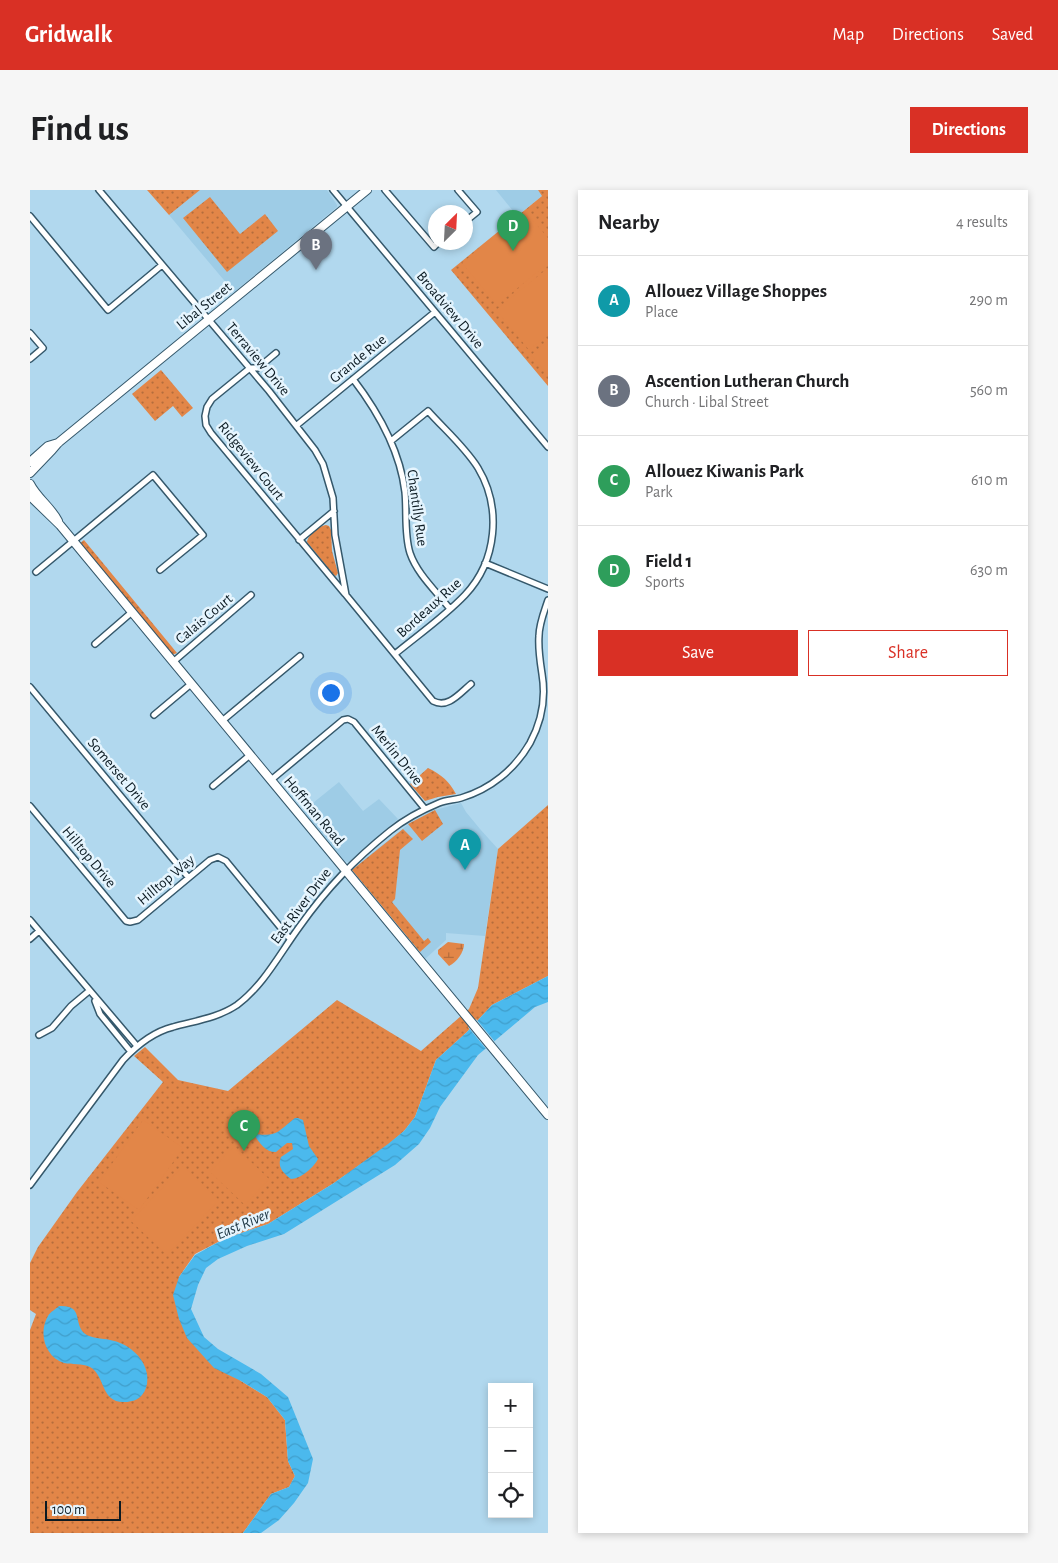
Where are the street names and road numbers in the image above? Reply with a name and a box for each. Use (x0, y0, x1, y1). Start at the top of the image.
street label: Broadview Drive (414, 269, 486, 351)
street label: Libal Street (174, 279, 235, 333)
street label: Terraview Drive (223, 320, 293, 398)
street label: Grande Rue (327, 332, 389, 386)
street label: Ridgeview Court (215, 419, 287, 503)
street label: Chantilly Rue (404, 469, 430, 547)
street label: Bordeaux Rue (394, 575, 464, 641)
street label: Calais Court (173, 591, 235, 647)
street label: Merlin Drive (368, 722, 426, 788)
street label: Somerset Drive (85, 735, 153, 813)
street label: Hoffman Road (281, 774, 347, 849)
street label: Hilltop Drive (59, 824, 119, 890)
street label: Hilltop Way (135, 852, 198, 908)
street label: East River Drive (268, 865, 334, 947)

